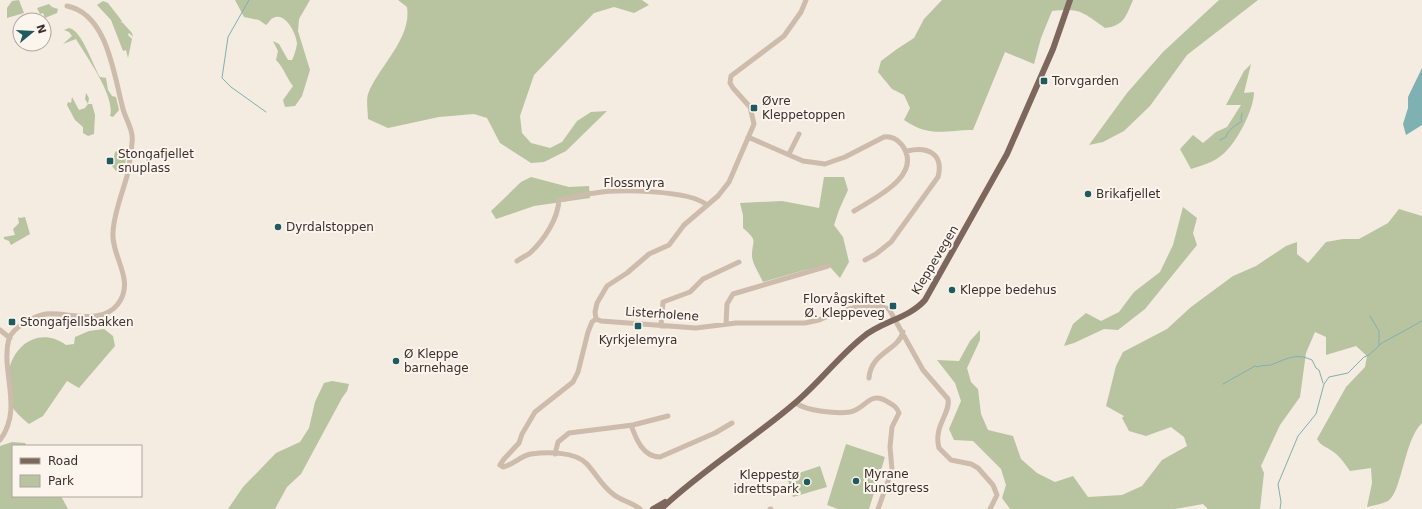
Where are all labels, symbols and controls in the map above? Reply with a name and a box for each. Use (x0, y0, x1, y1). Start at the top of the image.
north arrow (12, 12, 52, 52)
text: N (33, 23, 49, 35)
place label: Torvgarden (1051, 74, 1119, 88)
marker: Torvgarden (1039, 76, 1049, 86)
place label: Øvre Kleppetoppen (762, 94, 845, 122)
marker: Øvre Kleppetoppen (749, 103, 759, 113)
place label: Stongafjellet snuplass (118, 147, 194, 175)
marker: Stongafjellet snuplass (105, 156, 115, 166)
street label: Flossmyra (603, 176, 665, 190)
place label: Brikafjellet (1096, 187, 1161, 201)
marker: Brikafjellet (1083, 189, 1093, 199)
place label: Dyrdalstoppen (286, 220, 374, 234)
marker: Dyrdalstoppen (273, 222, 283, 232)
street label: Kleppevegen (909, 223, 961, 297)
place label: Kleppe bedehus (960, 283, 1056, 297)
marker: Kleppe bedehus (947, 285, 957, 295)
place label: Florvågskiftet Ø. Kleppeveg (803, 292, 885, 320)
marker: Florvågskiftet Ø. Kleppeveg (888, 301, 898, 311)
street label: Listerholene (625, 304, 699, 324)
place label: Stongafjellsbakken (20, 315, 134, 329)
marker: Stongafjellsbakken (7, 317, 17, 327)
marker: Kyrkjelemyra (633, 321, 643, 331)
place label: Kyrkjelemyra (599, 333, 677, 347)
place label: Ø Kleppe barnehage (404, 347, 469, 375)
marker: Ø Kleppe barnehage (391, 356, 401, 366)
legend (12, 445, 142, 497)
text: Road (48, 454, 78, 468)
place label: Myrane kunstgress (864, 467, 929, 495)
place label: Kleppestø idrettspark (733, 468, 799, 496)
text: Park (48, 474, 74, 488)
marker: Myrane kunstgress (851, 476, 861, 486)
marker: Kleppestø idrettspark (802, 477, 812, 487)

